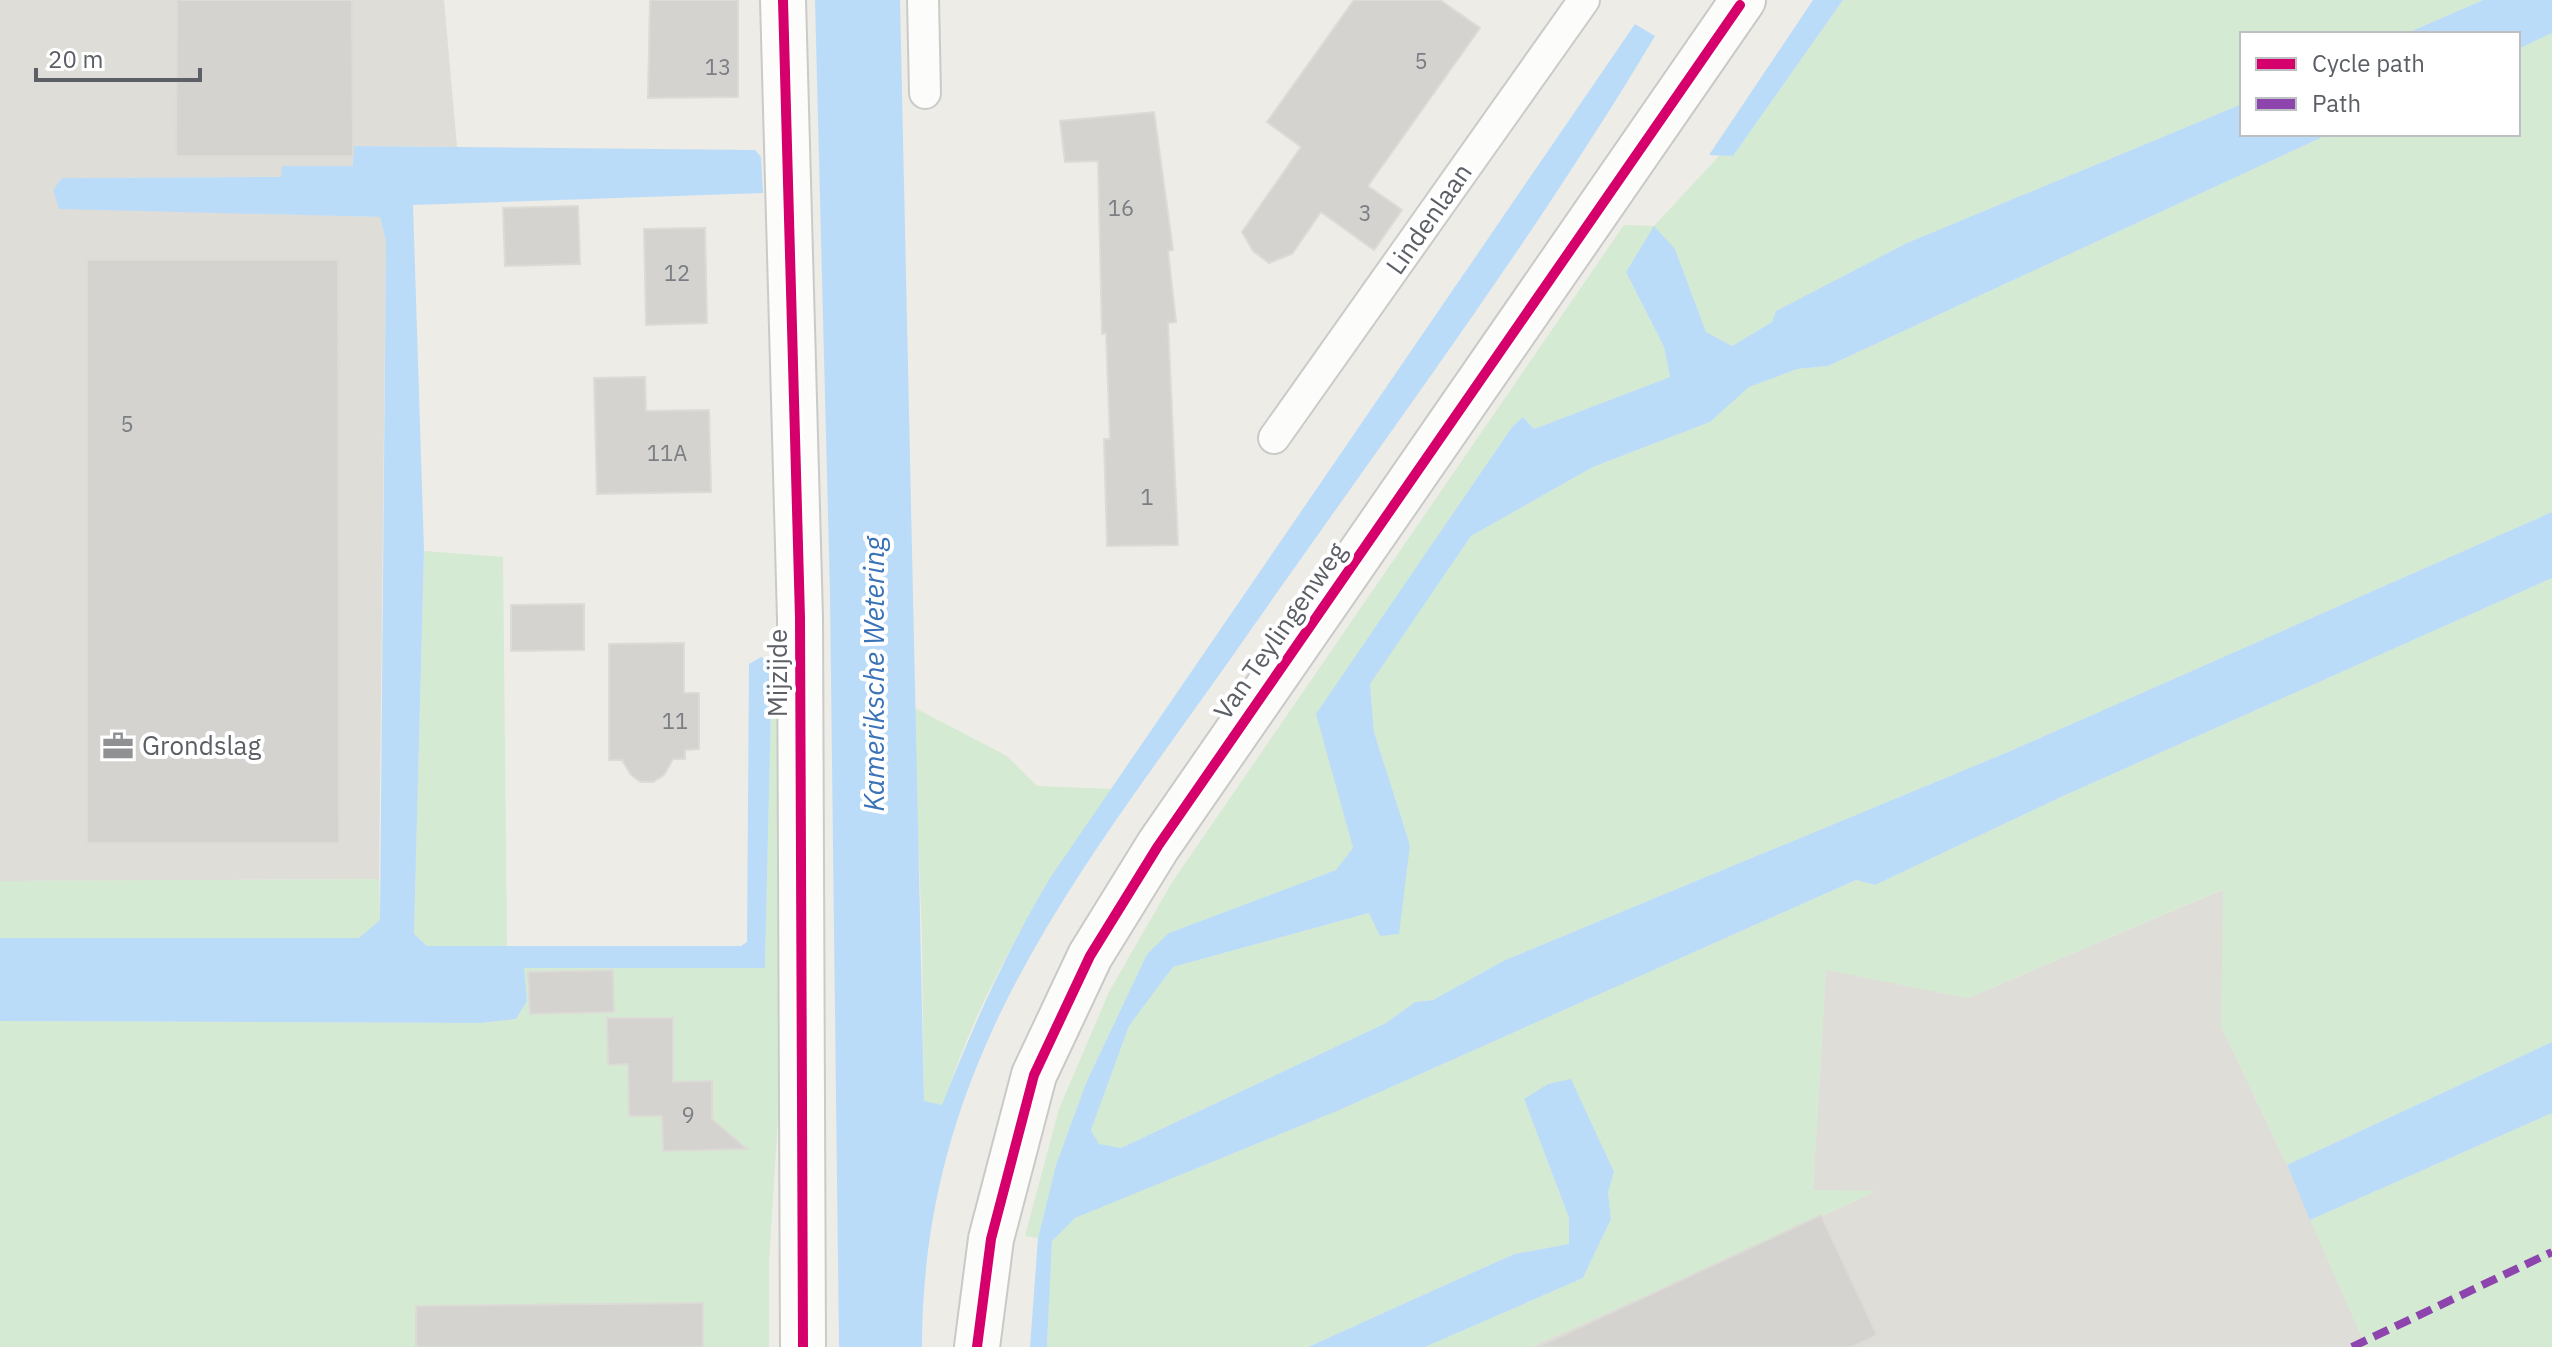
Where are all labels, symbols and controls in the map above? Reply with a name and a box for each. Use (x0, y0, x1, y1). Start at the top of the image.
scale bar (36, 32, 200, 82)
legend (2240, 32, 2520, 136)
text: 20 m (48, 43, 103, 75)
house number: 5 (1414, 46, 1428, 75)
text: Cycle path (2312, 47, 2425, 79)
house number: 13 (705, 52, 731, 81)
text: Path (2312, 87, 2361, 119)
street label: Lindenlaan (1378, 156, 1479, 281)
house number: 16 (1108, 193, 1134, 222)
house number: 3 (1358, 198, 1372, 227)
house number: 12 (664, 258, 690, 287)
house number: 5 (120, 409, 134, 438)
house number: 11A (647, 438, 687, 467)
house number: 1 (1140, 482, 1154, 511)
water label: Kameriksche Wetering (855, 535, 892, 811)
street label: Van Teylingenweg (1205, 535, 1353, 726)
street label: Mijzijde (760, 629, 794, 717)
house number: 11 (662, 706, 688, 735)
place label: Grondslag (142, 728, 262, 762)
office icon: Grondslag (101, 729, 135, 763)
house number: 9 (681, 1100, 695, 1129)

